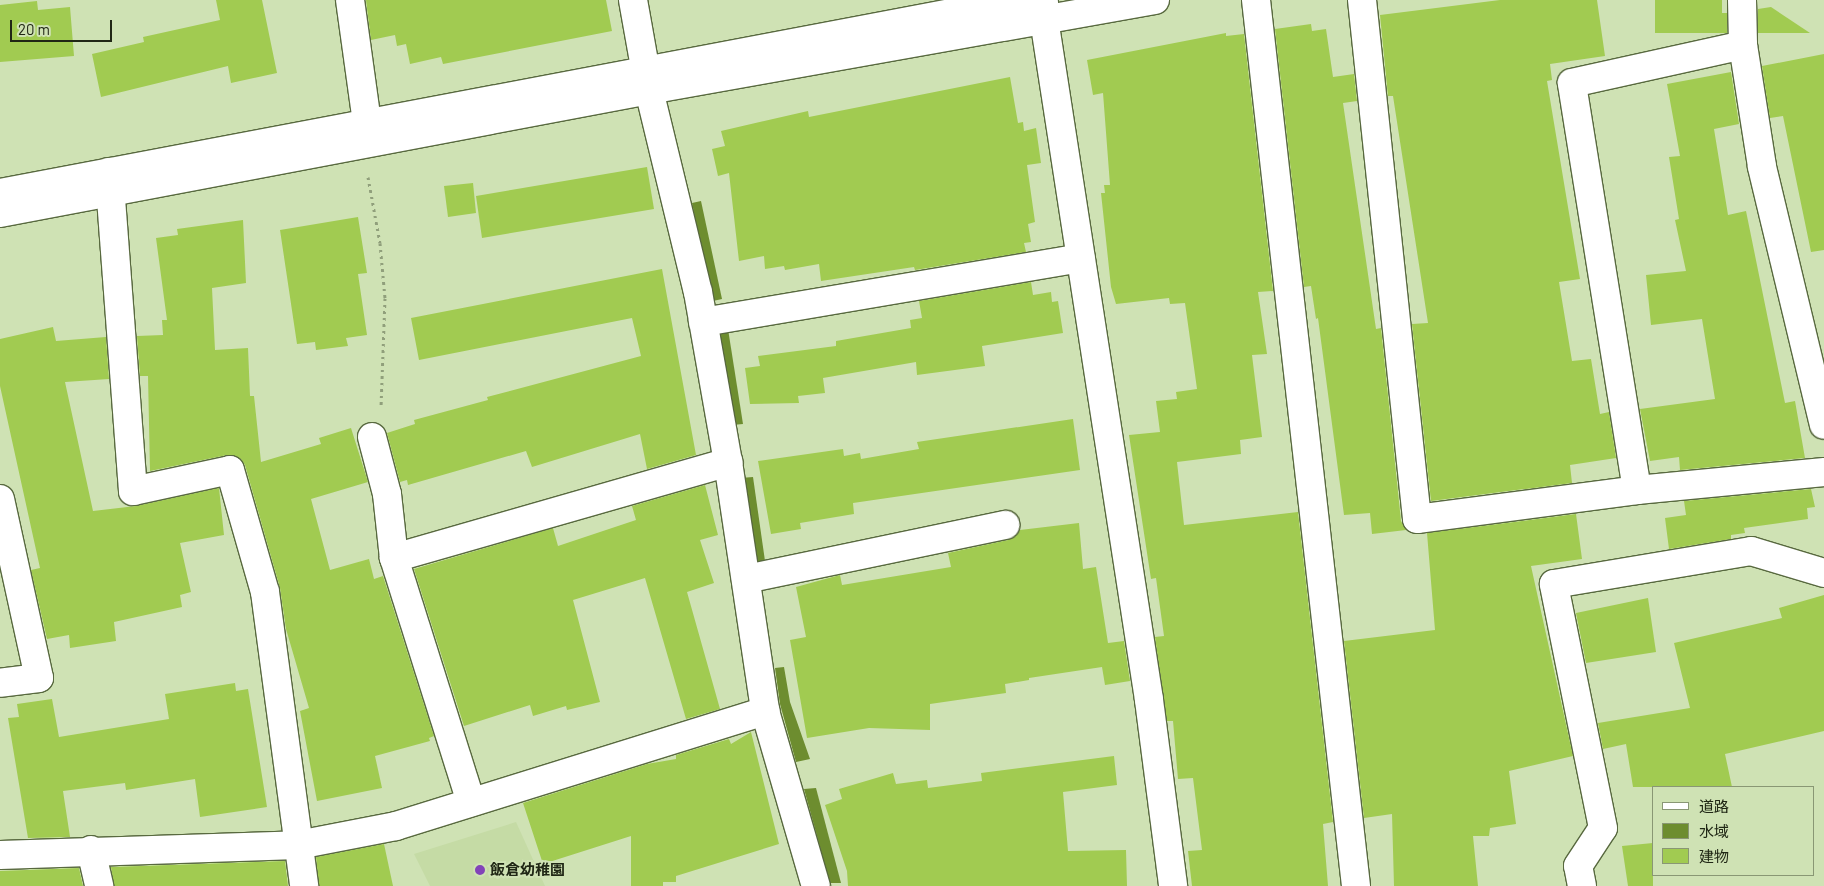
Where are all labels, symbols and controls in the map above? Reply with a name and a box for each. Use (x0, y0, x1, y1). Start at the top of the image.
scale bar (12, 10, 115, 42)
text: 20 m (18, 20, 50, 38)
legend (1652, 786, 1814, 876)
text: 道路 (1699, 797, 1729, 815)
text: 水域 (1699, 822, 1729, 840)
text: 建物 (1699, 847, 1729, 865)
place label: 飯倉幼稚園 (490, 861, 565, 879)
marker: 飯倉幼稚園 (474, 864, 486, 876)

